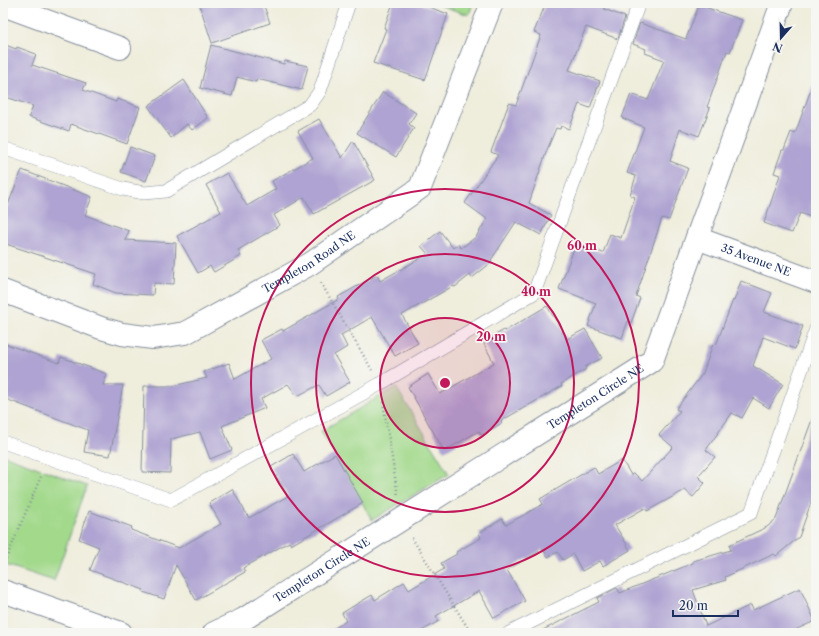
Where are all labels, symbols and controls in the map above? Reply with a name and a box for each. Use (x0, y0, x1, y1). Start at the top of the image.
north arrow (761, 18, 801, 58)
text: N (770, 39, 784, 56)
street label: Templeton Road NE (260, 228, 358, 296)
text: 60 m (567, 238, 597, 253)
street label: 35 Avenue NE (719, 241, 793, 279)
text: 40 m (521, 284, 551, 299)
text: 20 m (476, 329, 506, 344)
street label: Templeton Circle NE (545, 361, 647, 432)
centre of rings (438, 376, 452, 390)
street label: Templeton Circle NE (271, 534, 373, 606)
scale bar (673, 592, 738, 618)
text: 20 m (679, 598, 708, 613)

